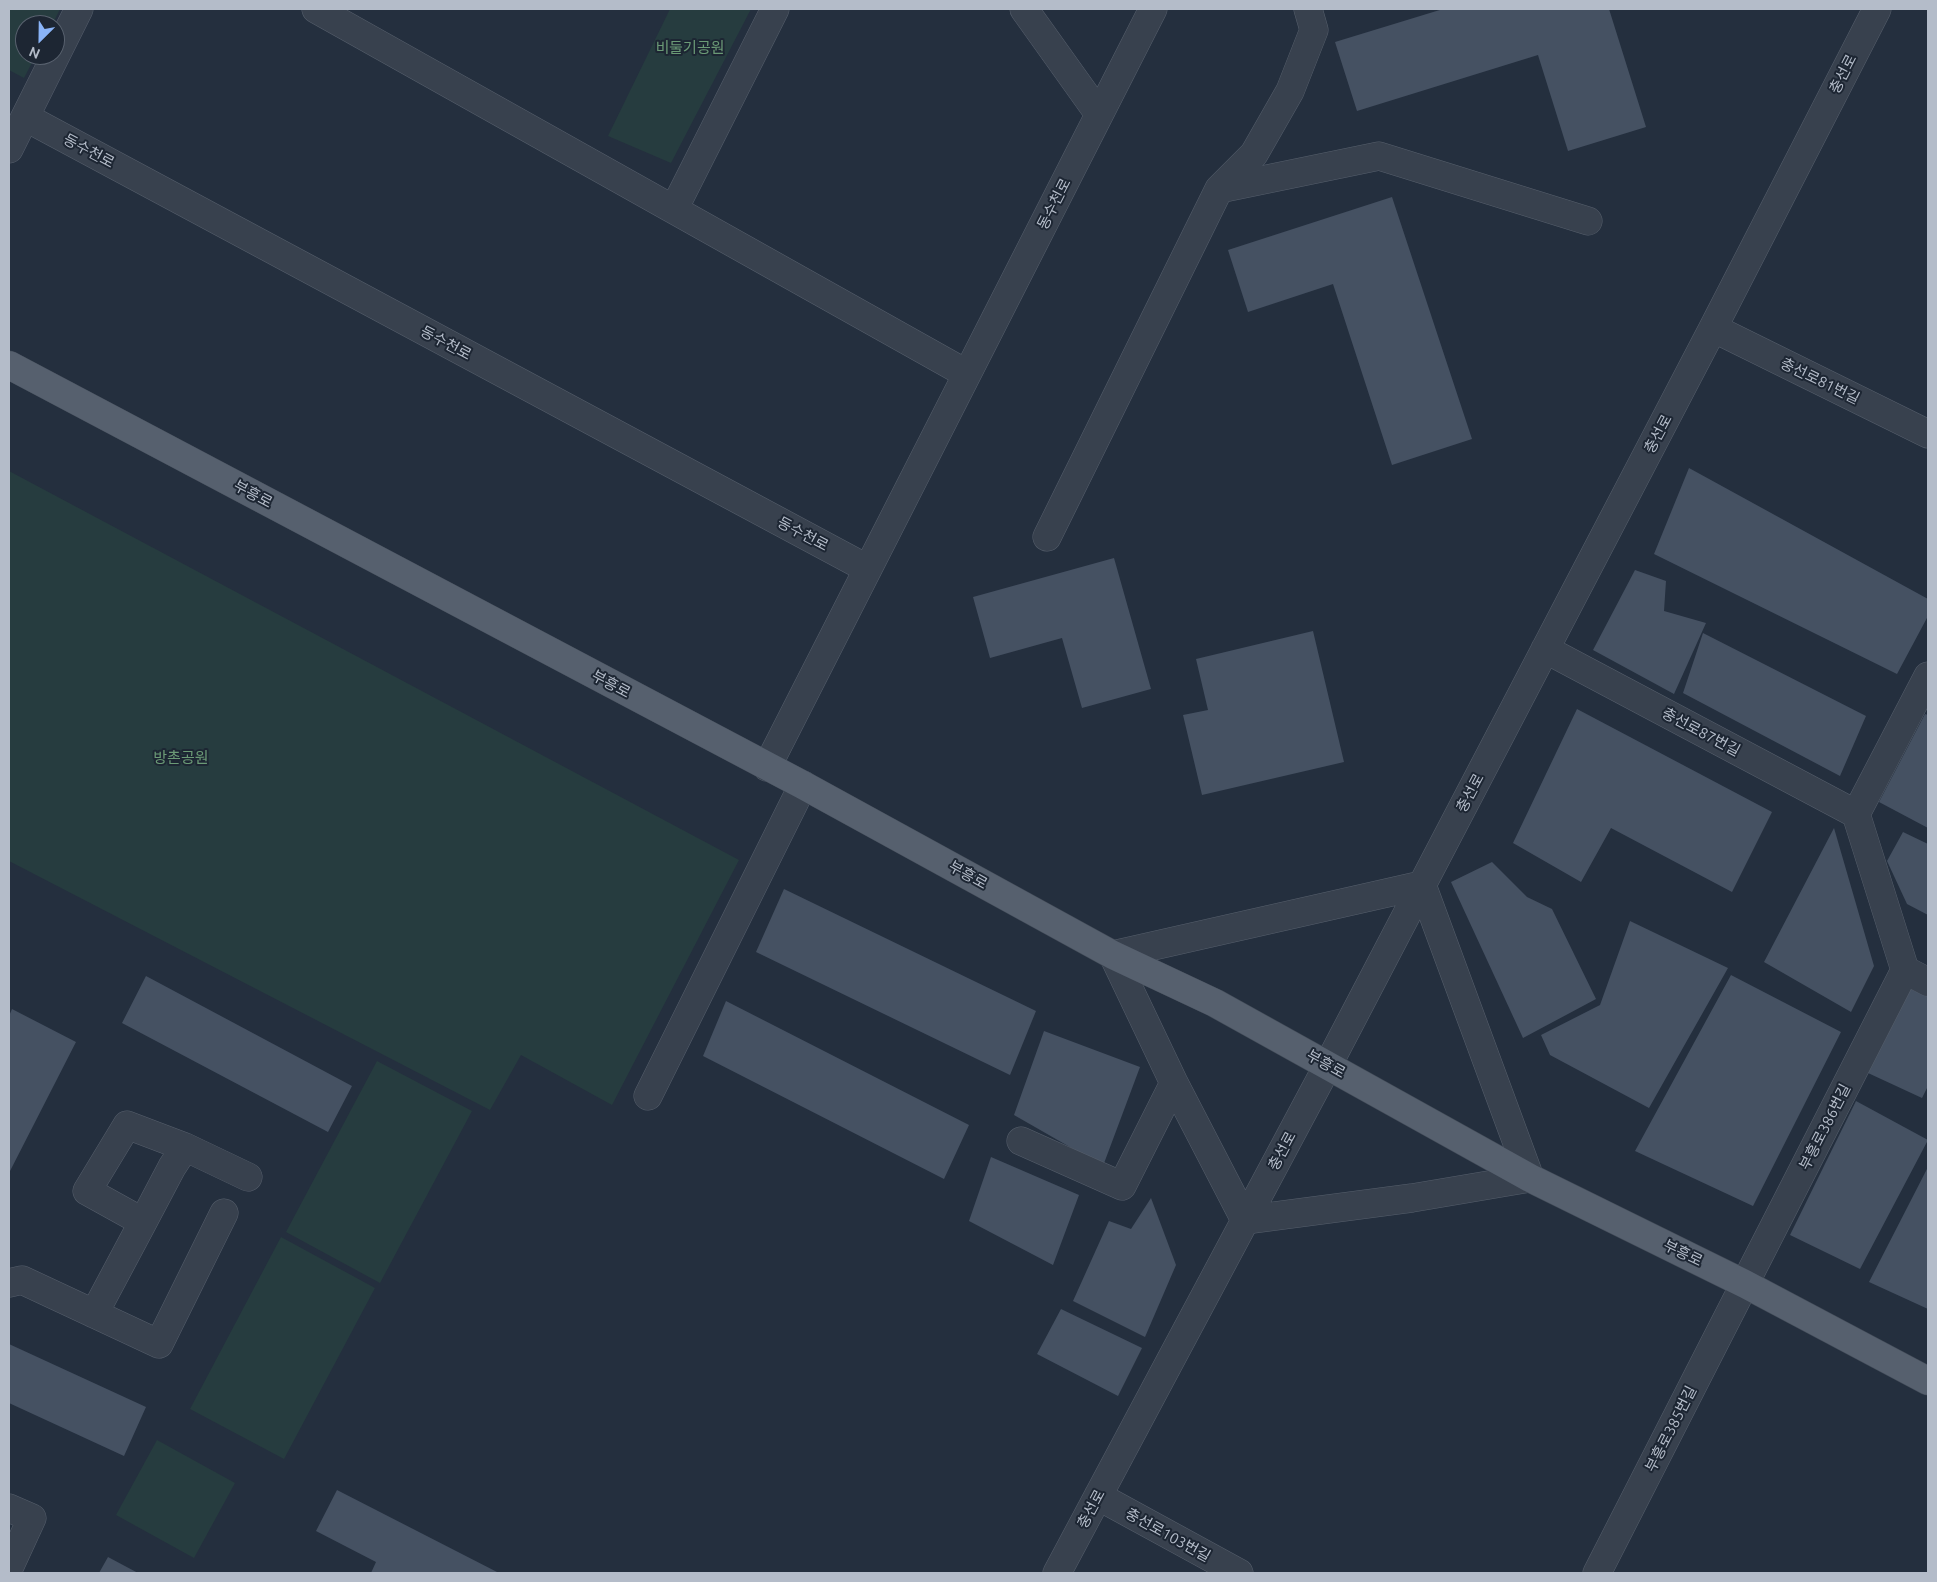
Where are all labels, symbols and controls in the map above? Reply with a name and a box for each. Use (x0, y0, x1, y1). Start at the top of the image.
north arrow (15, 15, 65, 65)
park label: 비둘기공원 (656, 39, 724, 57)
text: N (27, 43, 42, 62)
street label: 충선로 (1826, 51, 1860, 97)
street label: 동수천로 (60, 130, 118, 172)
street label: 동수천로 (1033, 175, 1075, 233)
street label: 동수천로 (417, 322, 475, 364)
street label: 충선로81번길 (1777, 354, 1863, 408)
street label: 충선로 (1640, 411, 1676, 457)
street label: 부흥로 (230, 476, 276, 512)
street label: 동수천로 (774, 513, 832, 555)
street label: 부흥로 (588, 666, 634, 702)
street label: 충선로87번길 (1659, 704, 1743, 760)
park label: 방촌공원 (153, 749, 209, 767)
street label: 충선로 (1452, 770, 1488, 816)
street label: 부흥로 (946, 857, 990, 893)
street label: 부흥로 (1304, 1046, 1348, 1082)
street label: 부흥로386번길 (1796, 1081, 1854, 1173)
street label: 충선로 (1264, 1128, 1300, 1174)
street label: 부흥로 (1660, 1236, 1706, 1270)
street label: 부흥로385번길 (1642, 1383, 1700, 1475)
street label: 충선로 (1073, 1486, 1109, 1532)
street label: 충선로103번길 (1122, 1504, 1214, 1566)

